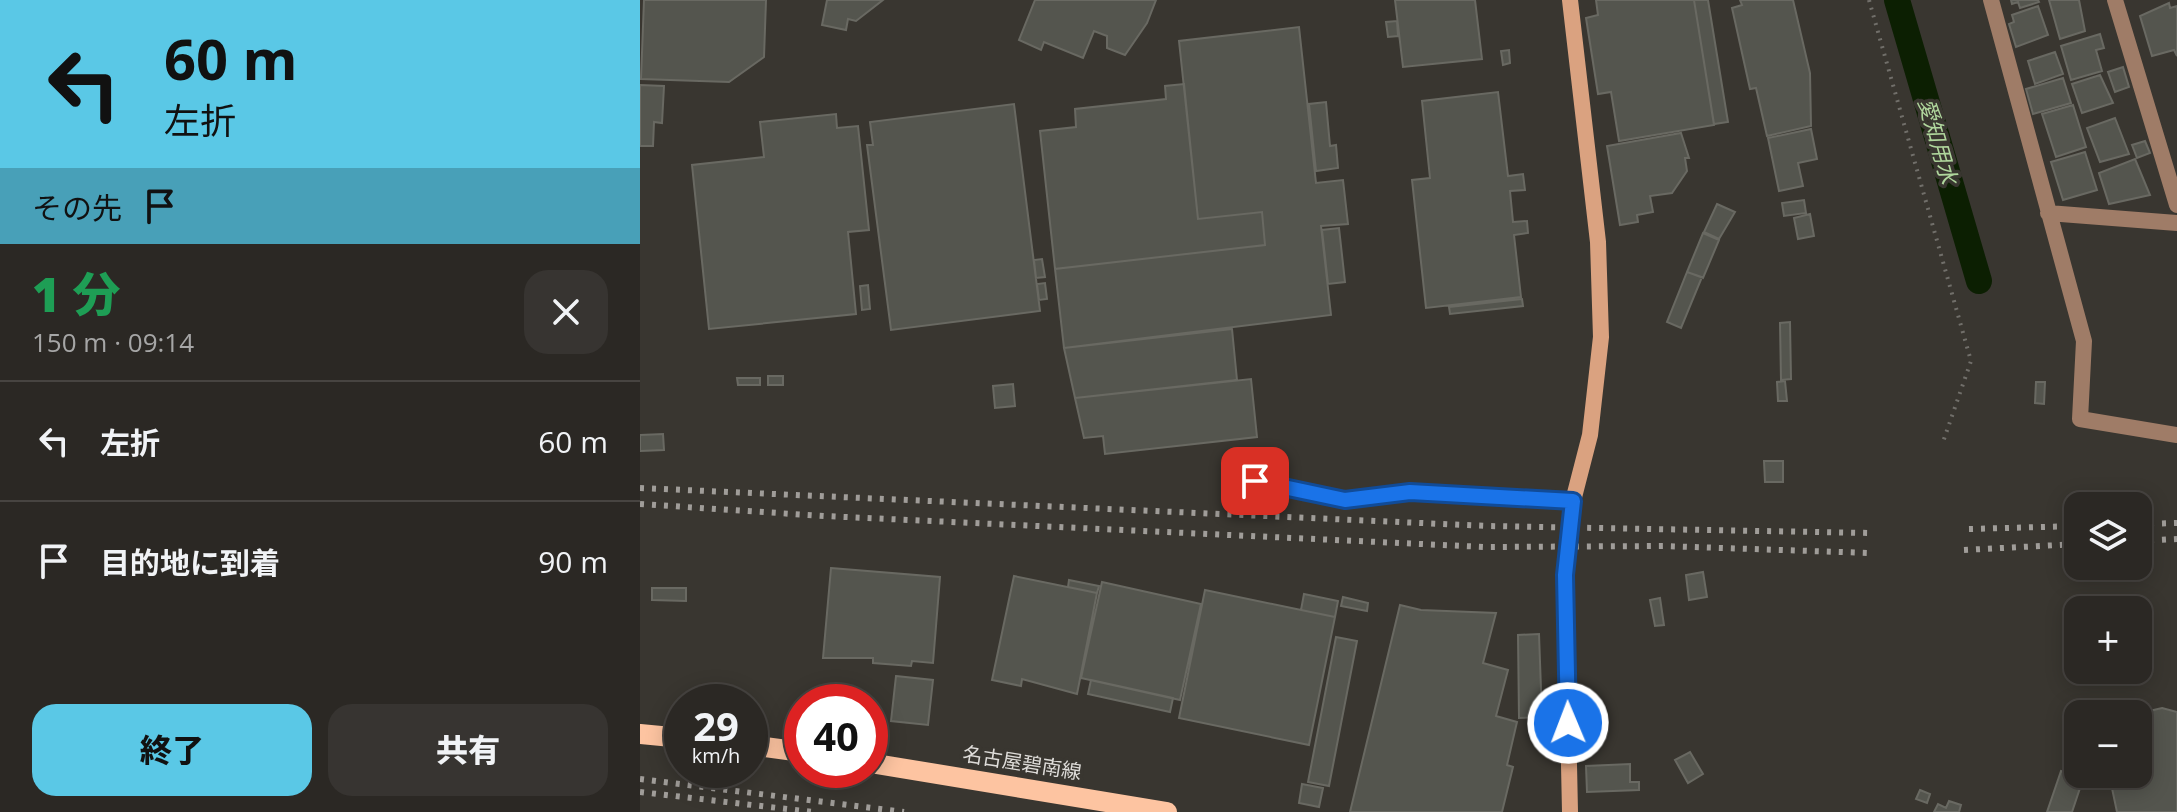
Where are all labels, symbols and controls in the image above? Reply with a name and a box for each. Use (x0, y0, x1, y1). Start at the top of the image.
text: 60 m (164, 20, 298, 96)
icon: left (32, 32, 136, 136)
water label: 愛知用水 (1912, 94, 1966, 189)
text: 左折 (164, 96, 236, 145)
icon: arrive (138, 184, 182, 228)
text: その先 (32, 187, 122, 228)
text: 1 分 (32, 261, 121, 326)
button: close (524, 270, 608, 354)
text: 150 m · 09:14 (32, 324, 194, 360)
icon: left (32, 419, 76, 463)
text: 60 m (538, 421, 608, 462)
text: 左折 (100, 422, 160, 463)
pin (1221, 447, 1289, 515)
icon: arrive (1233, 459, 1277, 503)
map controls (2064, 492, 2152, 788)
button: layers (2064, 492, 2152, 580)
icon: arrive (32, 539, 76, 583)
text: 90 m (538, 541, 608, 582)
text: 目的地に到着 (100, 542, 280, 583)
button: + (2064, 596, 2152, 684)
position arrow (1526, 681, 1610, 765)
speed limit sign: 40 (784, 684, 888, 788)
text: 29 (693, 698, 739, 753)
button: − (2064, 700, 2152, 788)
button: 終了 (32, 704, 312, 796)
button: 共有 (328, 704, 608, 796)
street label: 名古屋碧南線 (961, 740, 1083, 785)
text: km/h (692, 742, 740, 769)

